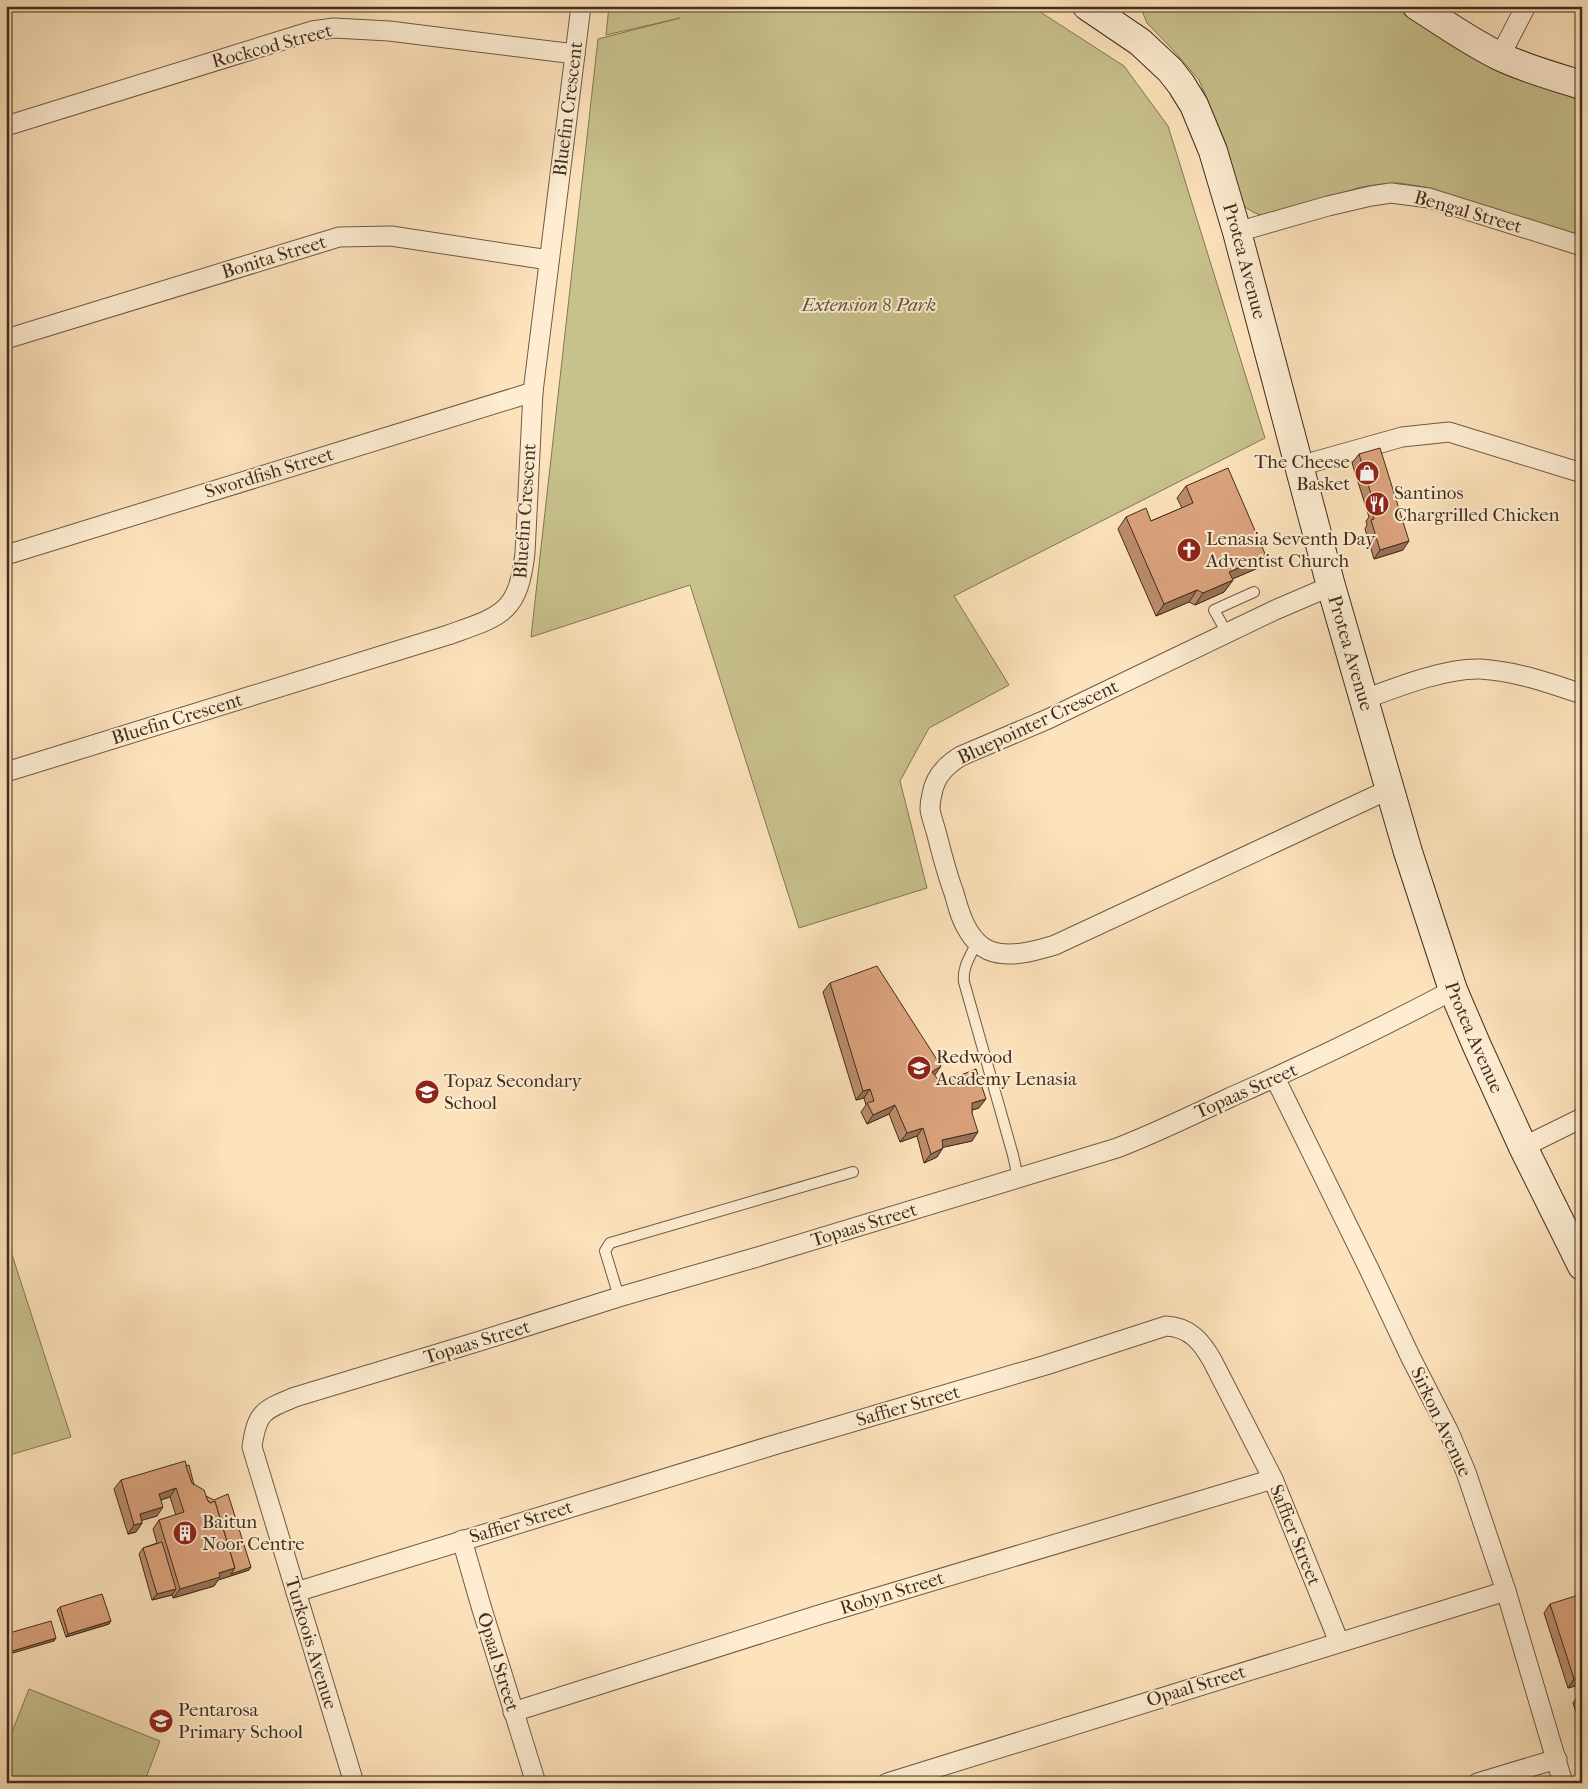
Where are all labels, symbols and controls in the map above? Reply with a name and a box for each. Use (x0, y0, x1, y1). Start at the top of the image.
street label: Rockcod Street (209, 19, 335, 73)
street label: Bluefin Crescent (549, 40, 587, 178)
street label: Bengal Street (1412, 186, 1525, 238)
street label: Protea Avenue (1218, 201, 1271, 322)
street label: Bonita Street (219, 231, 329, 283)
park label: Extension 8 Park (801, 294, 936, 316)
street label: Bluefin Crescent (509, 442, 541, 580)
street label: Swordfish Street (202, 443, 336, 503)
place label: The Cheese Basket (1254, 451, 1350, 495)
shop icon: The Cheese Basket (1354, 460, 1380, 486)
place label: Santinos Chargrilled Chicken (1394, 482, 1560, 526)
restaurant icon: Santinos Chargrilled Chicken (1364, 491, 1390, 517)
place label: Lenasia Seventh Day Adventist Church (1205, 528, 1376, 572)
church icon: Lenasia Seventh Day Adventist Church (1176, 537, 1202, 563)
street label: Protea Avenue (1323, 593, 1378, 714)
street label: Bluepointer Crescent (954, 675, 1122, 769)
street label: Bluefin Crescent (109, 689, 245, 749)
street label: Protea Avenue (1440, 979, 1508, 1097)
place label: Redwood Academy Lenasia (935, 1046, 1077, 1090)
school or university icon: Redwood Academy Lenasia (906, 1055, 932, 1081)
street label: Topaas Street (1191, 1059, 1301, 1123)
place label: Topaz Secondary School (444, 1070, 583, 1114)
school or university icon: Topaz Secondary School (414, 1079, 440, 1105)
street label: Topaas Street (808, 1198, 920, 1252)
street label: Topaas Street (421, 1315, 533, 1369)
street label: Sirkon Avenue (1406, 1364, 1476, 1480)
street label: Saffier Street (854, 1381, 963, 1431)
street label: Saffier Street (1265, 1481, 1325, 1589)
street label: Saffier Street (467, 1496, 576, 1548)
place label: Baitun Noor Centre (202, 1511, 305, 1555)
building icon: Baitun Noor Centre (172, 1520, 198, 1546)
street label: Robyn Street (837, 1567, 947, 1619)
street label: Turkoois Avenue (280, 1574, 342, 1712)
street label: Opaal Street (472, 1610, 524, 1714)
street label: Opaal Street (1144, 1660, 1248, 1712)
place label: Pentarosa Primary School (178, 1699, 303, 1743)
school or university icon: Pentarosa Primary School (148, 1708, 174, 1734)

